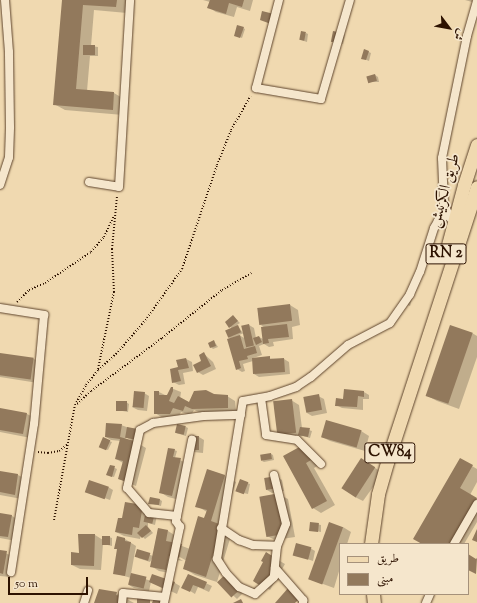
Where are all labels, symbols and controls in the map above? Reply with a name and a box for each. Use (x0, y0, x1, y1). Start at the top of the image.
north arrow (429, 8, 469, 48)
text: ش (450, 25, 469, 43)
street label: طريق الكرنيش (426, 152, 466, 230)
road number: RN 2 (425, 241, 467, 267)
road number: CW84 (364, 440, 416, 466)
legend (339, 543, 469, 595)
text: طريق (377, 550, 399, 568)
scale bar (10, 569, 90, 595)
text: مبنى (377, 570, 393, 588)
text: 50 m (15, 575, 38, 593)

